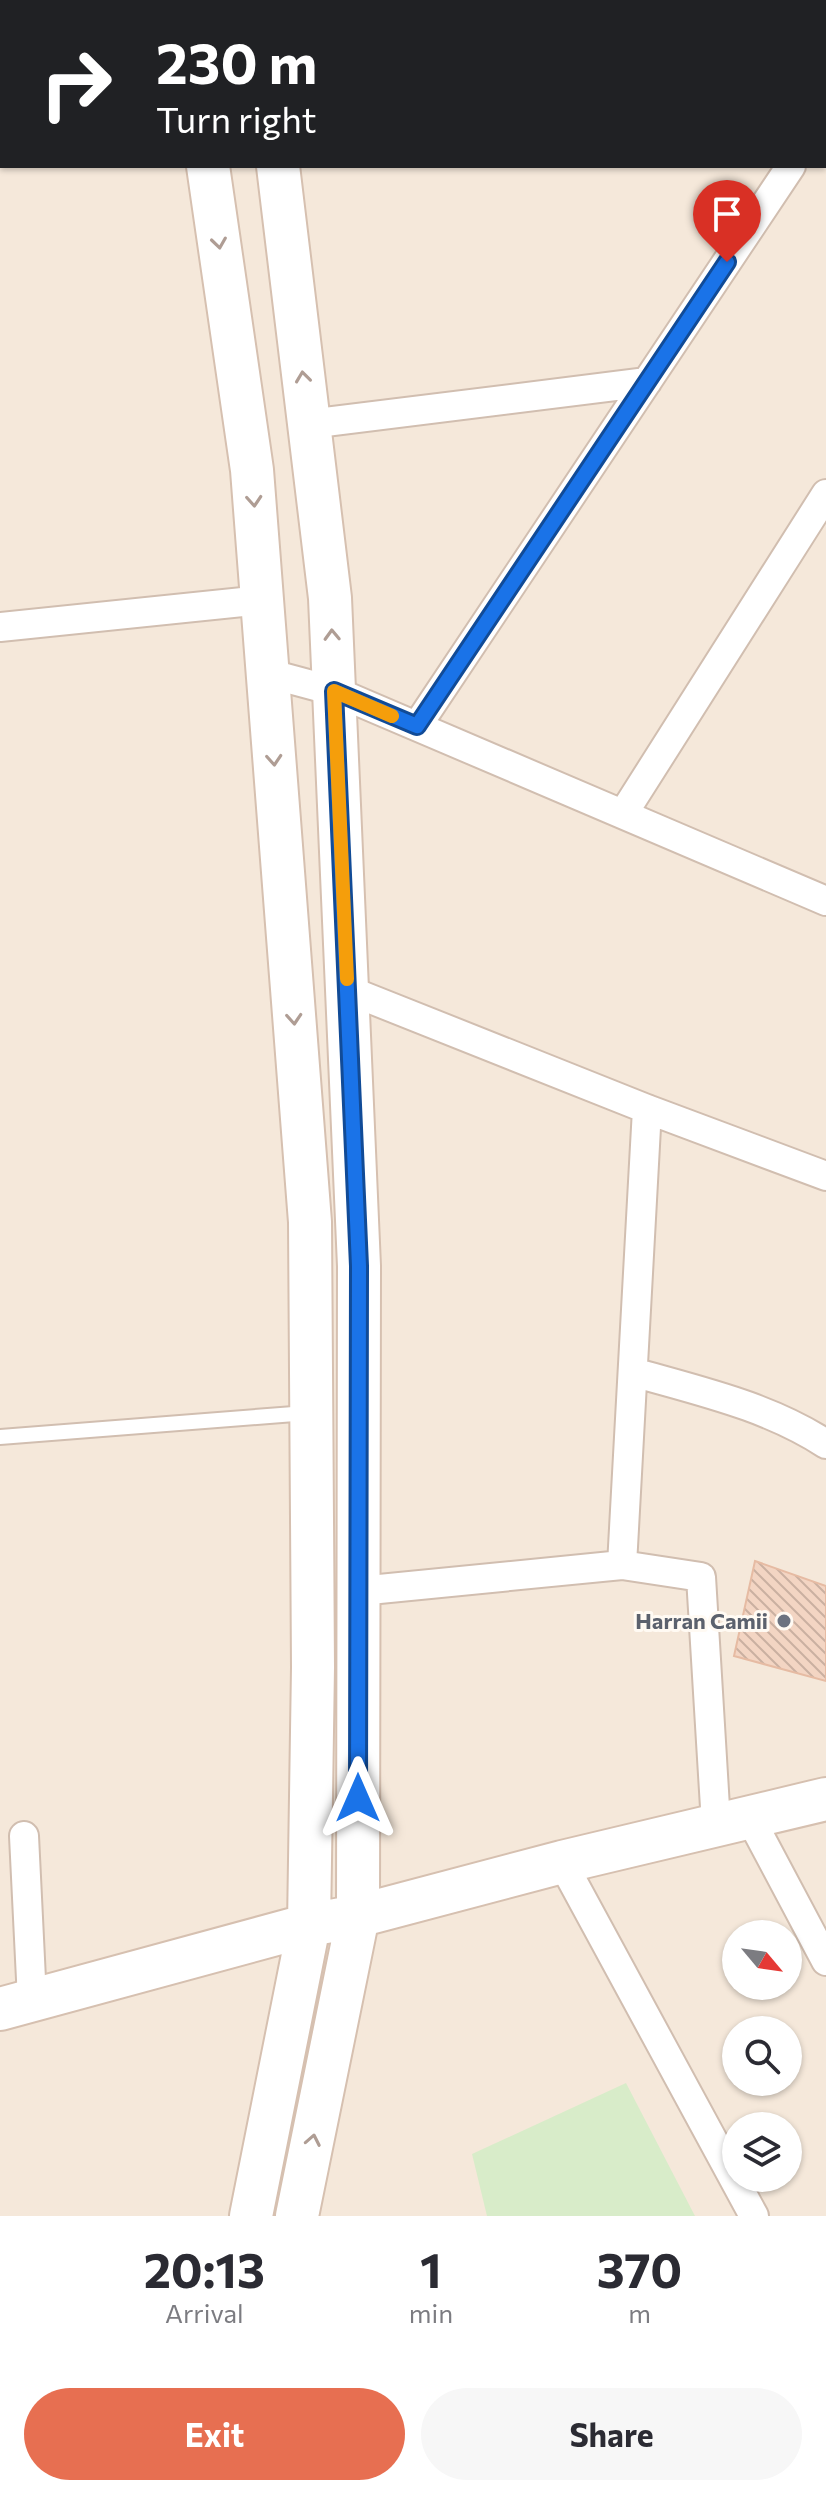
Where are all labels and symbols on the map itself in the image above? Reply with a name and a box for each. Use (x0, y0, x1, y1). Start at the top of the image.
pin (693, 180, 761, 262)
one-way arrow (210, 236, 227, 250)
one-way arrow (295, 370, 312, 384)
one-way arrow (245, 495, 262, 508)
one-way arrow (323, 628, 340, 641)
one-way arrow (265, 754, 282, 767)
one-way arrow (285, 1013, 302, 1026)
place label: Harran Camii (635, 1607, 768, 1634)
marker: Harran Camii (775, 1612, 793, 1630)
position arrow (316, 1756, 400, 1840)
north arrow (722, 1920, 802, 2000)
one-way arrow (304, 2133, 321, 2147)

